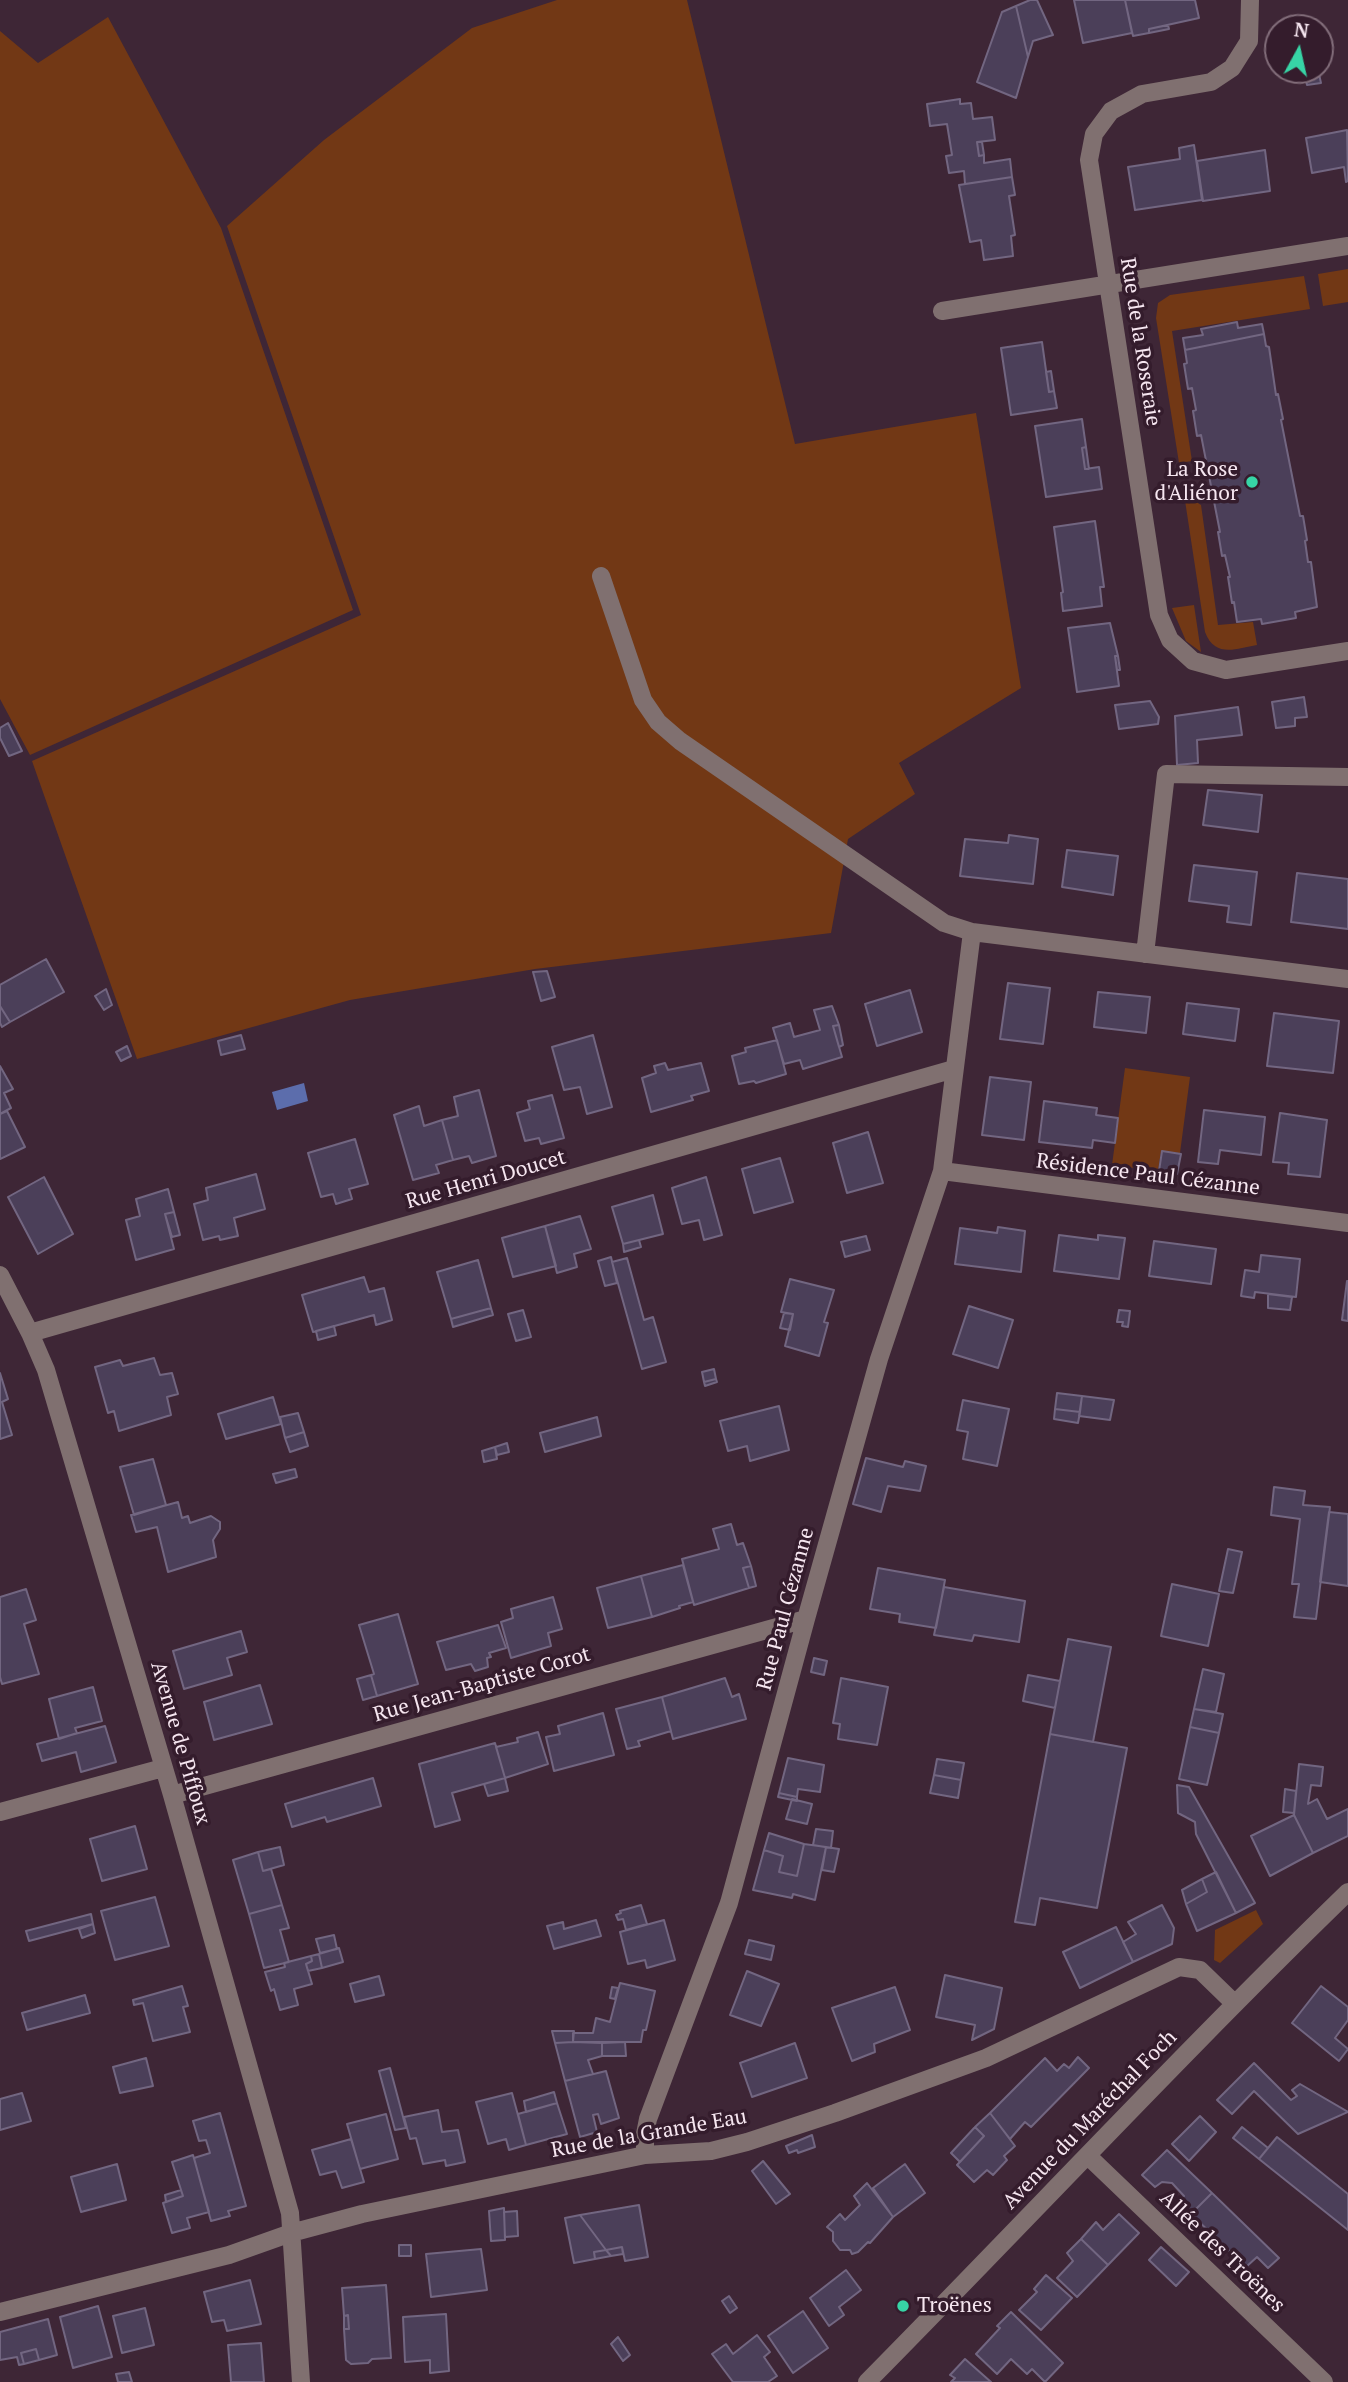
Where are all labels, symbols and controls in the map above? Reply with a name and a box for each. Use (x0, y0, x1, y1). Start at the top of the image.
north arrow (1264, 14, 1334, 84)
text: N (1293, 16, 1311, 43)
street label: Rue de la Roseraie (1114, 256, 1166, 428)
place label: La Rose d'Aliénor (1155, 457, 1238, 507)
marker: La Rose d'Aliénor (1244, 474, 1260, 490)
street label: Rue Henri Doucet (403, 1145, 569, 1215)
street label: Résidence Paul Cézanne (1035, 1149, 1261, 1201)
street label: Rue Paul Cézanne (752, 1525, 820, 1693)
street label: Rue Jean-Baptiste Corot (371, 1642, 593, 1728)
street label: Avenue de Piffoux (145, 1659, 215, 1827)
street label: Avenue du Maréchal Foch (998, 2025, 1182, 2215)
street label: Rue de la Grande Eau (549, 2104, 749, 2164)
street label: Allée des Troënes (1154, 2186, 1290, 2318)
place label: Troënes (917, 2293, 992, 2319)
marker: Troënes (895, 2298, 911, 2314)

